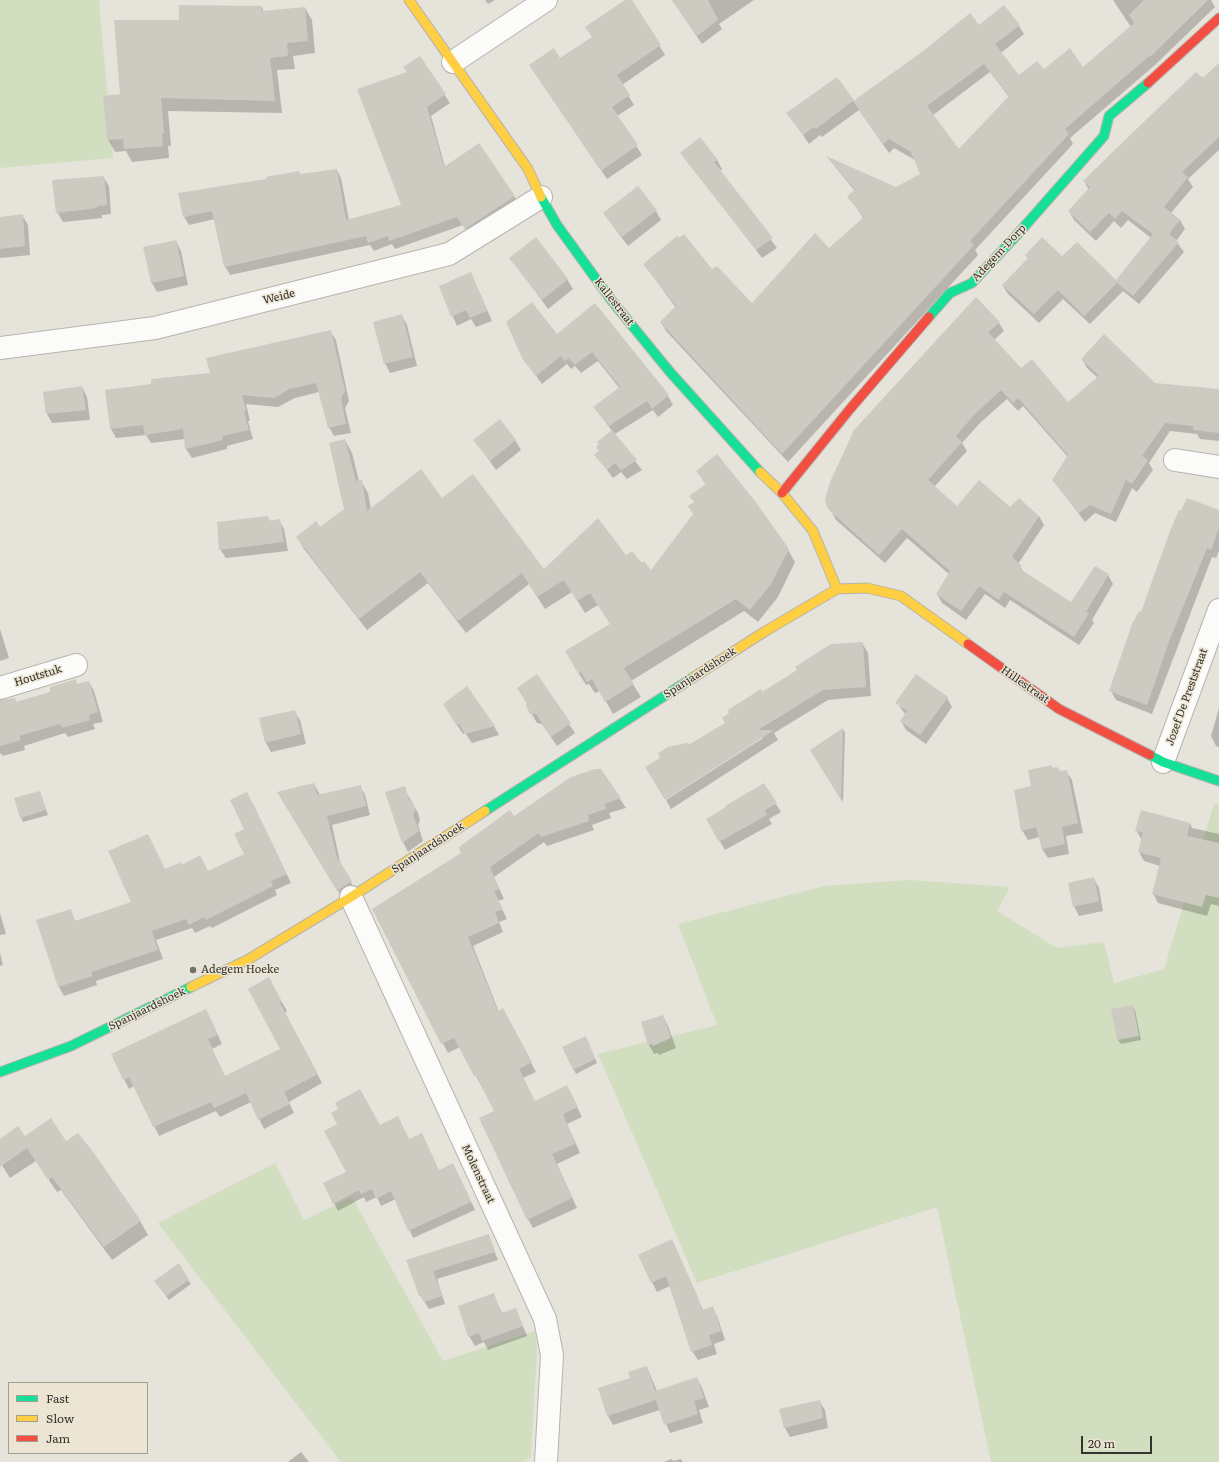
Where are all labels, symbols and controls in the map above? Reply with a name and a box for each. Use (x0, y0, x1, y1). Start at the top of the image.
street label: Adegem-Dorp (969, 222, 1029, 284)
street label: Kallestraat (591, 275, 637, 329)
street label: Weide (262, 287, 296, 307)
street label: Spanjaardshoek (661, 645, 739, 701)
street label: Jozef De Preststraat (1163, 647, 1211, 747)
street label: Houtstuk (13, 662, 63, 690)
street label: Hillestraat (998, 664, 1052, 706)
street label: Spanjaardshoek (389, 820, 467, 876)
place label: Adegem Hoeke (201, 963, 279, 977)
marker: Adegem Hoeke (188, 965, 198, 975)
street label: Spanjaardshoek (106, 985, 188, 1033)
street label: Molenstraat (459, 1142, 497, 1206)
legend (8, 1382, 148, 1454)
text: Fast (46, 1389, 69, 1407)
text: Slow (46, 1409, 74, 1427)
scale bar (1083, 1428, 1154, 1454)
text: Jam (46, 1429, 70, 1447)
text: 20 m (1088, 1434, 1115, 1452)

